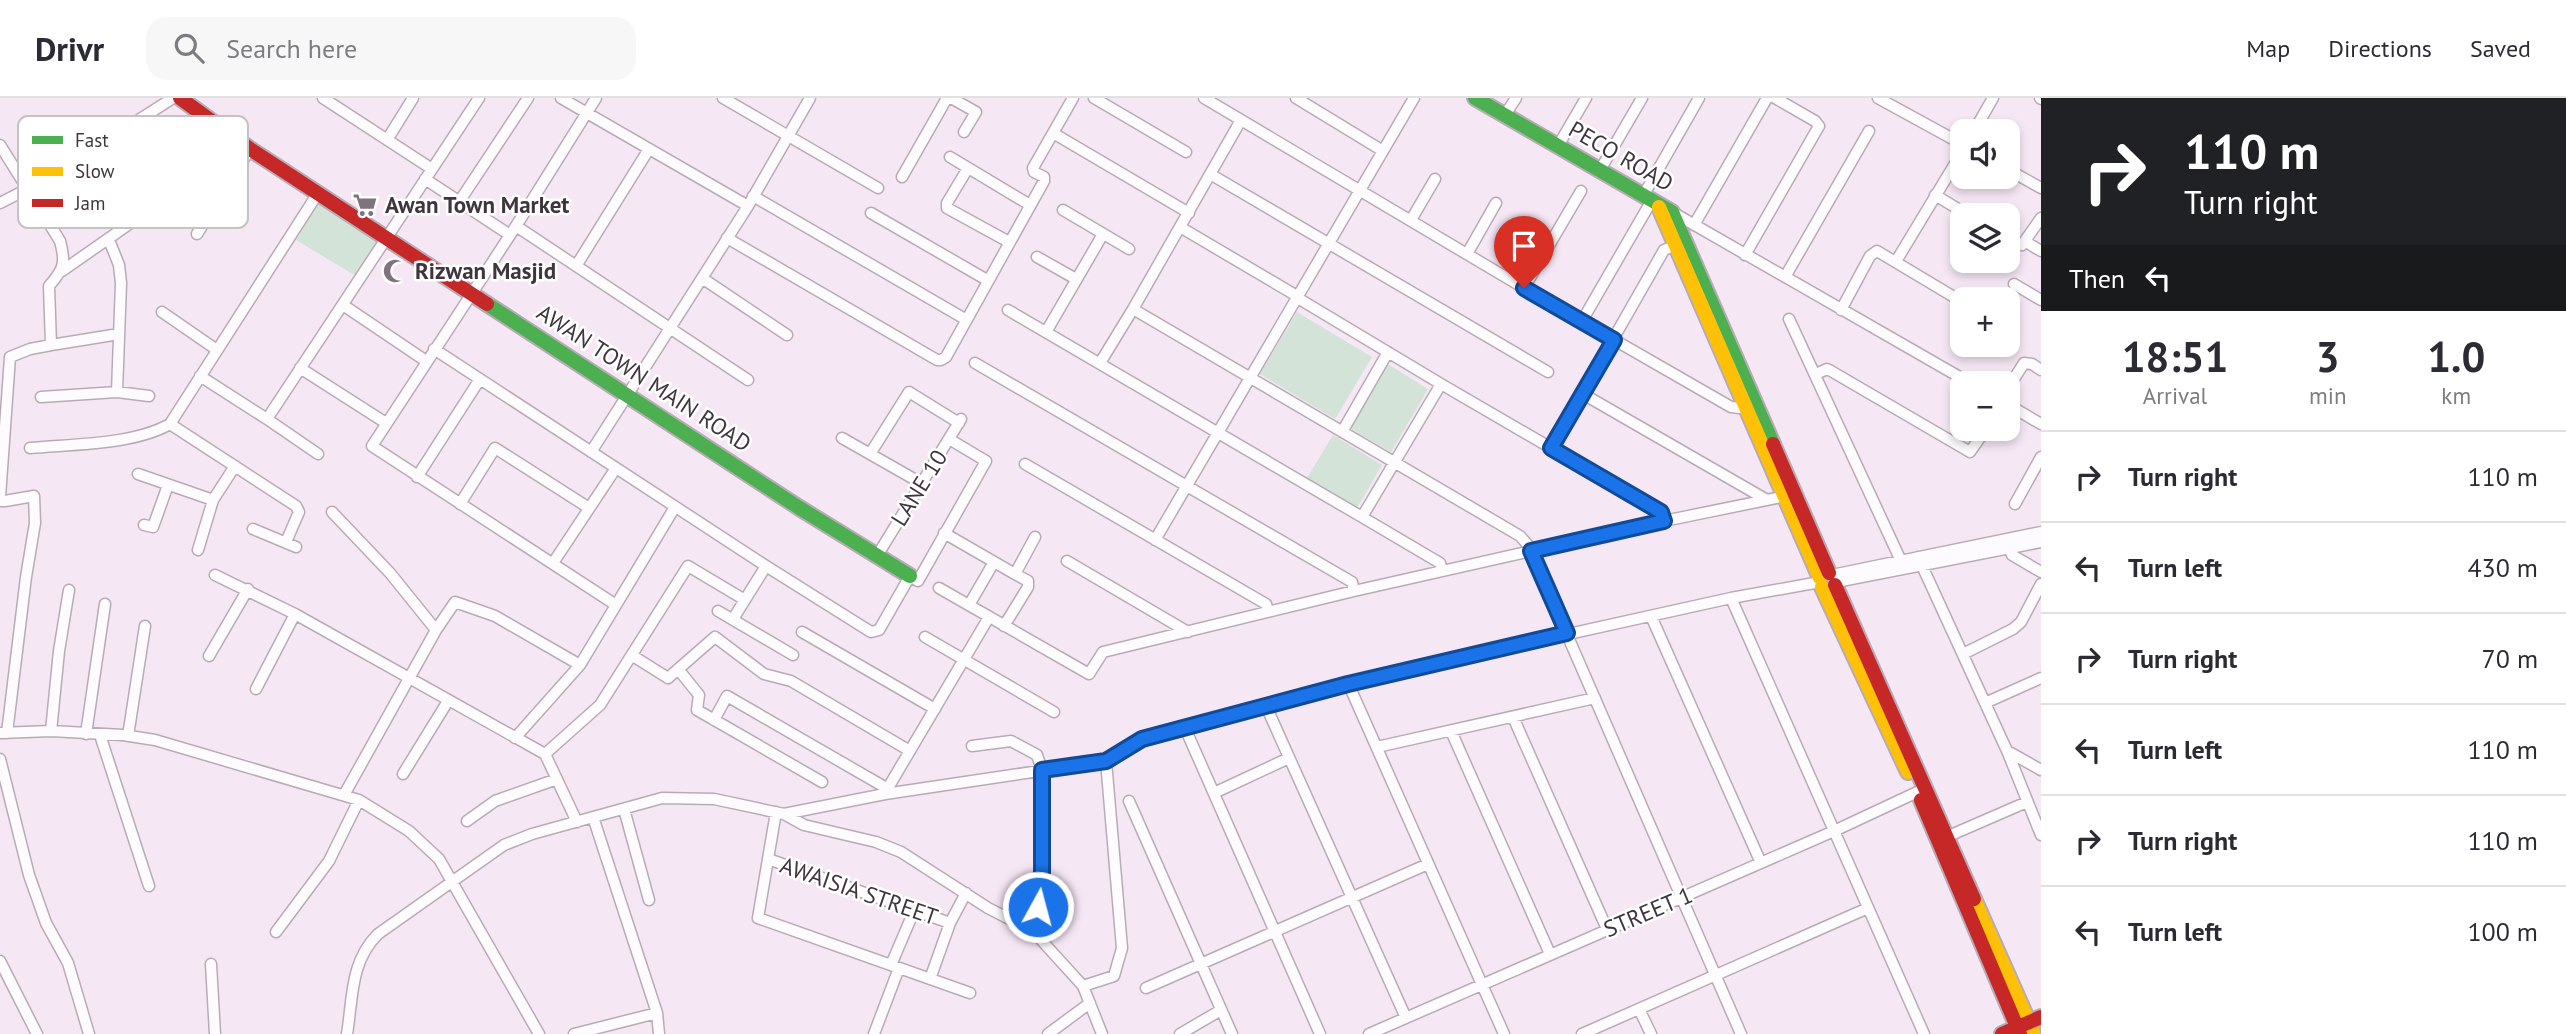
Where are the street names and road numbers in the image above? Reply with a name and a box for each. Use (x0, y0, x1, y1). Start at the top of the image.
street label: PECO ROAD (1564, 114, 1679, 197)
street label: AWAN TOWN MAIN ROAD (532, 297, 757, 458)
street label: LANE 10 (884, 444, 953, 531)
street label: AWAISIA STREET (776, 850, 942, 931)
street label: STREET 1 (1599, 880, 1697, 943)

